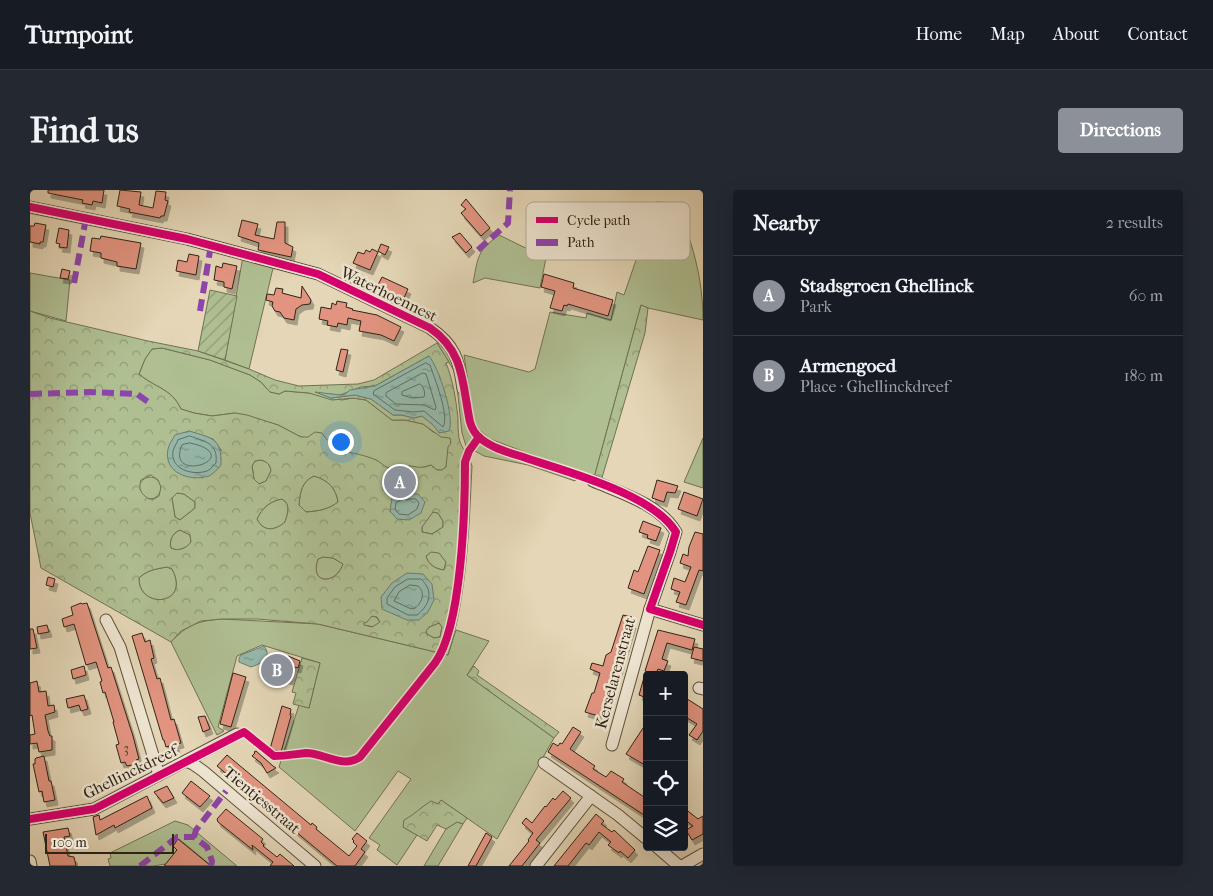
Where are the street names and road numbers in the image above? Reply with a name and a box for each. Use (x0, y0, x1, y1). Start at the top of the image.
street label: Waterhoennest (337, 262, 441, 326)
street label: Kerselarenstraat (591, 615, 639, 731)
street label: Ghellinckdreef (80, 739, 184, 803)
street label: Tientjesstraat (220, 762, 305, 838)

